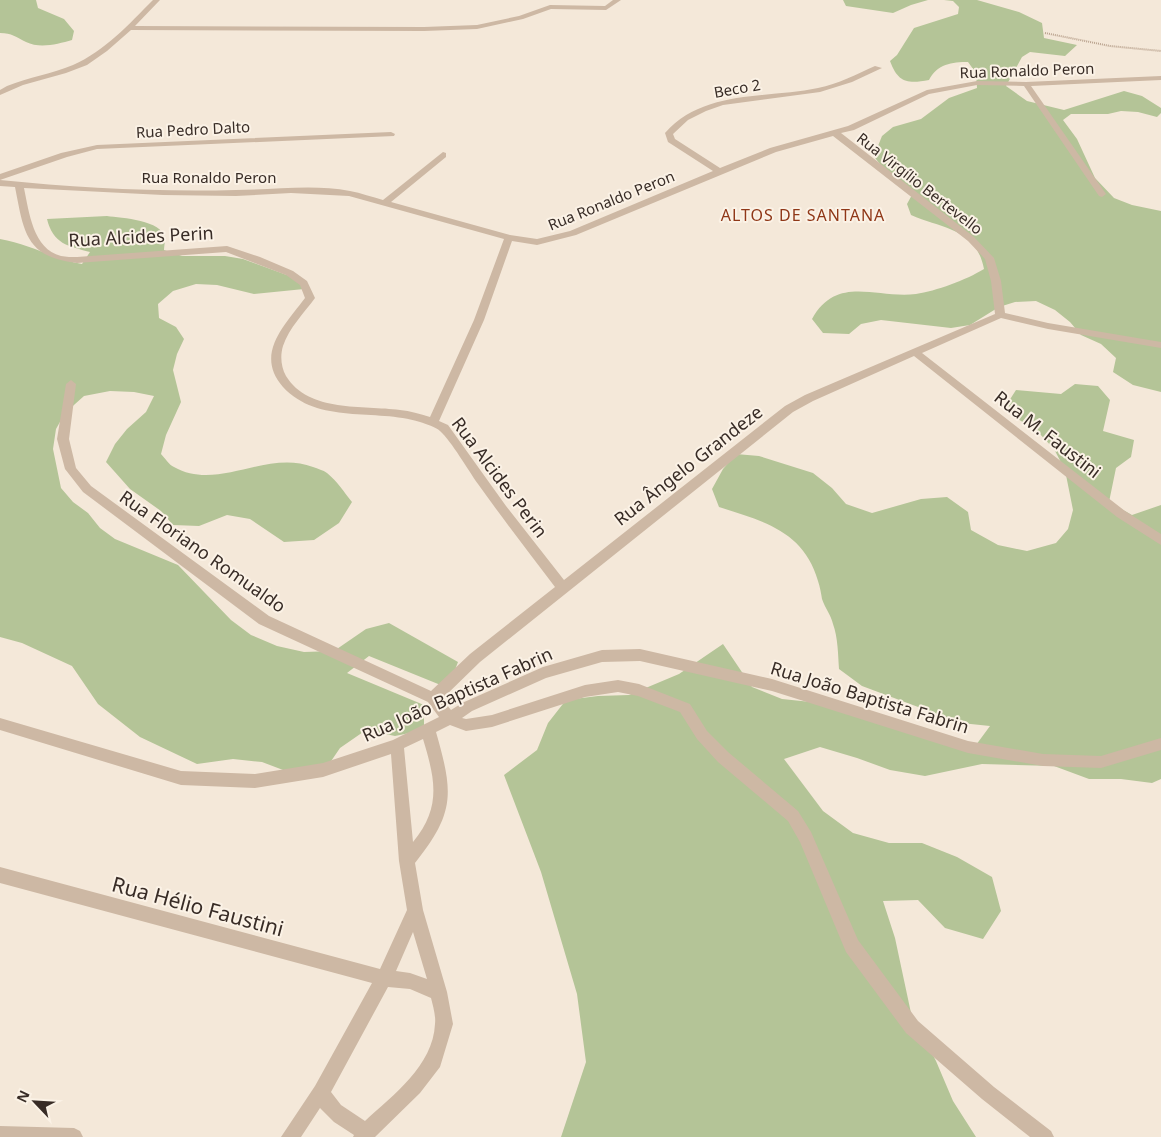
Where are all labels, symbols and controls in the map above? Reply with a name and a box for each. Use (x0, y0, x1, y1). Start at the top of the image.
street label: Rua Ronaldo Peron (959, 58, 1095, 82)
street label: Beco 2 (712, 74, 762, 102)
street label: Rua Pedro Dalto (135, 116, 251, 142)
street label: Rua Virgílio Bertevello (853, 128, 987, 238)
street label: Rua Ronaldo Peron (545, 165, 677, 235)
street label: Rua Ronaldo Peron (142, 167, 276, 187)
district label: ALTOS DE SANTANA (721, 204, 885, 226)
street label: Rua Alcides Perin (68, 220, 214, 252)
street label: Rua M. Faustini (990, 385, 1106, 483)
street label: Rua Ângelo Grandeze (609, 399, 767, 531)
street label: Rua Alcides Perin (447, 412, 553, 542)
street label: Rua Floriano Romualdo (115, 485, 291, 617)
street label: Rua João Baptista Fabrin (358, 641, 556, 747)
street label: Rua João Baptista Fabrin (768, 655, 972, 739)
street label: Rua Hélio Faustini (109, 870, 287, 942)
north arrow (10, 1077, 60, 1127)
text: N (12, 1087, 34, 1105)

